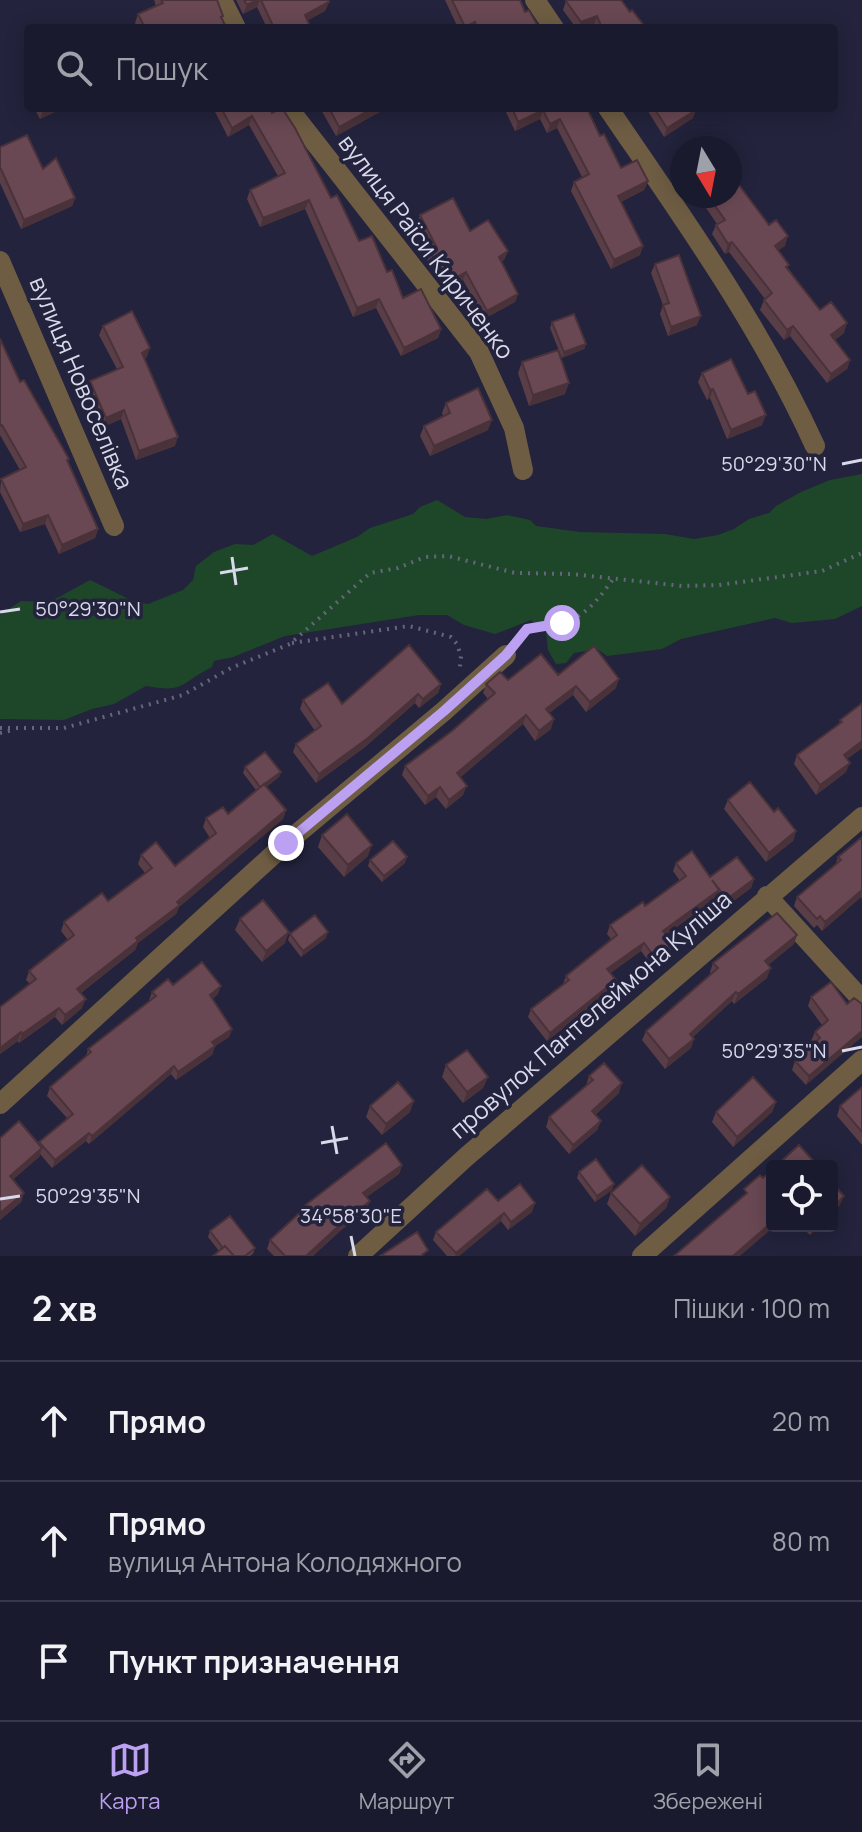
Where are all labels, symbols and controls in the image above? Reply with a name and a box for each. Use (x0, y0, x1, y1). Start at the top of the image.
search box (24, 24, 838, 112)
icon: search (52, 46, 96, 90)
text: Пошук (116, 48, 208, 89)
street label: вулиця Раїси Кириченко (332, 127, 523, 365)
north arrow (670, 136, 742, 208)
street label: вулиця Новоселівка (23, 271, 142, 494)
text: 50°29'30"N (721, 450, 827, 477)
text: 50°29'30"N (35, 595, 141, 622)
route start (544, 605, 580, 641)
route end (268, 825, 304, 861)
street label: провулок Пантелеймона Куліша (442, 882, 738, 1145)
text: 50°29'35"N (722, 1037, 826, 1064)
map controls (766, 1160, 838, 1232)
button: locate (766, 1160, 838, 1232)
text: 50°29'35"N (36, 1182, 140, 1209)
text: 34°58'30"E (300, 1202, 402, 1229)
text: 2 хв (32, 1285, 97, 1331)
text: Пішки · 100 m (673, 1290, 830, 1326)
icon: ahead (32, 1399, 76, 1443)
text: Прямо (108, 1401, 206, 1442)
text: 20 m (772, 1403, 830, 1439)
text: Прямо (108, 1503, 206, 1544)
icon: ahead (32, 1519, 76, 1563)
text: 80 m (772, 1523, 830, 1559)
text: вулиця Антона Колодяжного (108, 1544, 462, 1580)
icon: arrive (32, 1639, 76, 1683)
text: Пункт призначення (108, 1641, 400, 1682)
tab: Карта (99, 1738, 160, 1816)
tab: Маршрут (359, 1738, 454, 1816)
tab: Збережені (653, 1738, 763, 1816)

